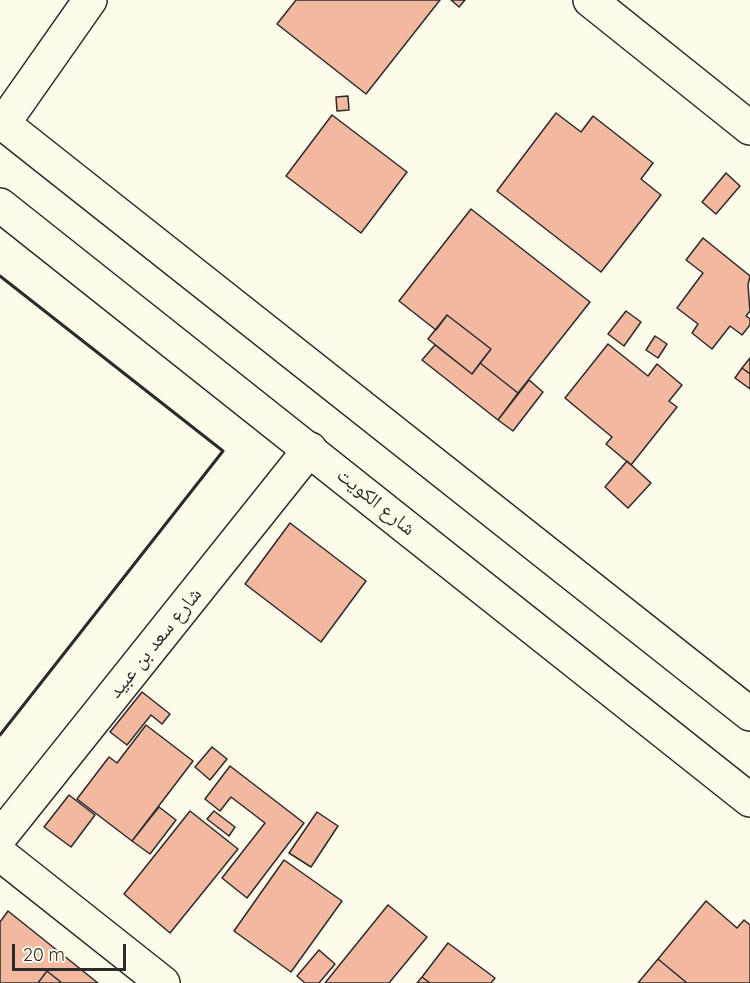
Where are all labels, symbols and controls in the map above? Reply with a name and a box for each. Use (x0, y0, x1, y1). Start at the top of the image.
street label: شارع الكويت (332, 463, 420, 541)
street label: شارع سعد بن عبيد (103, 583, 207, 703)
scale bar (15, 932, 129, 970)
text: 20 m (23, 943, 65, 966)

